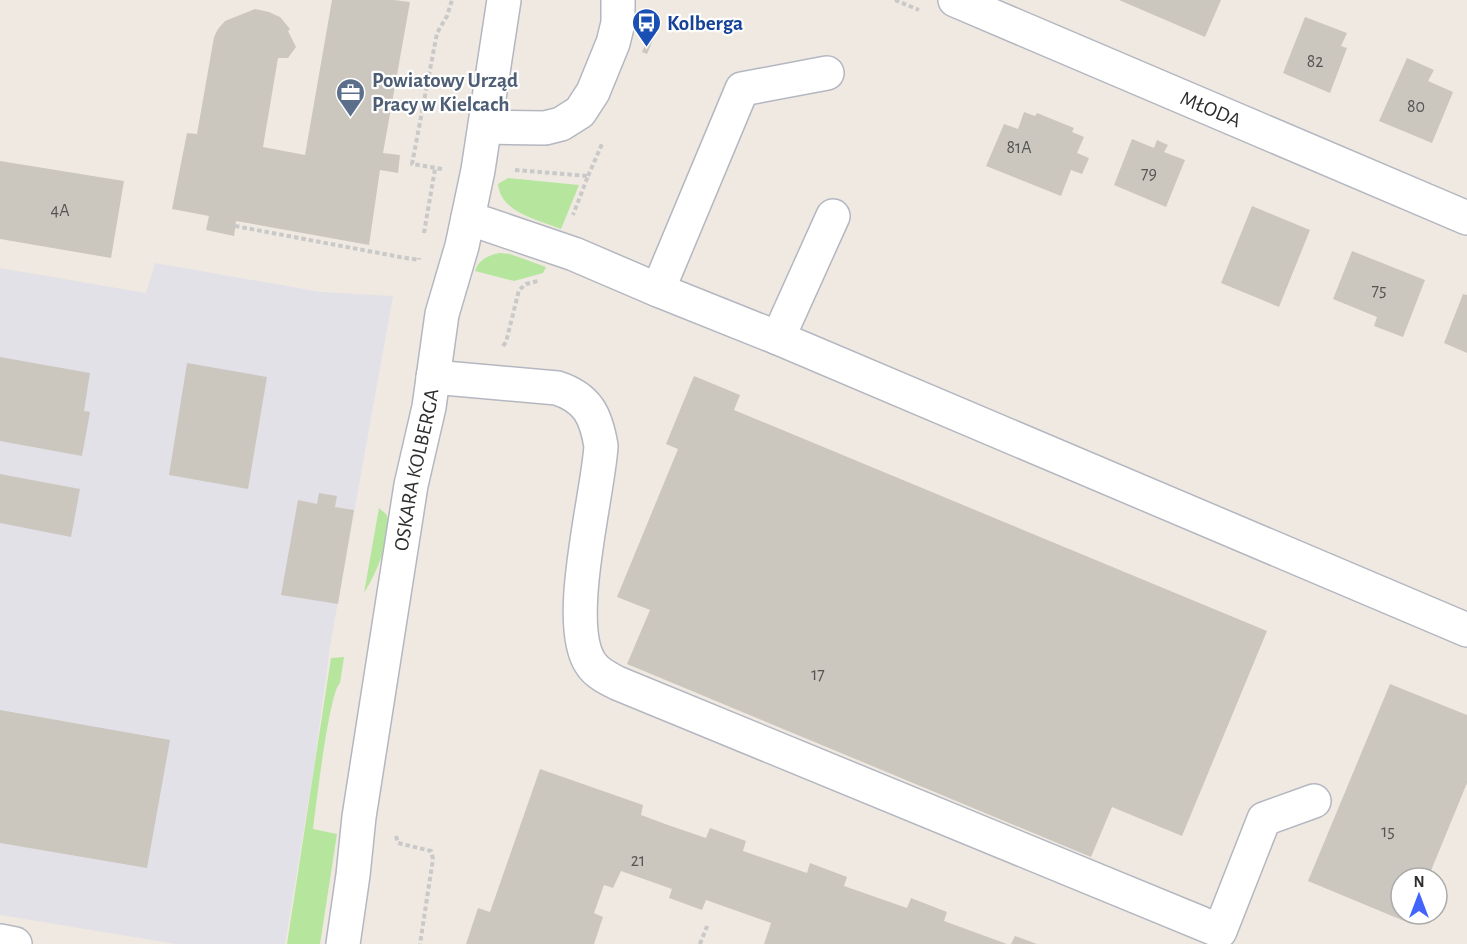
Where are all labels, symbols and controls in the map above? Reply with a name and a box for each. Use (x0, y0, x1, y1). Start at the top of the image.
bus stop icon: Kolberga (630, 7, 662, 49)
place label: Kolberga (667, 13, 743, 34)
house number: 82 (1307, 53, 1323, 71)
place label: Powiatowy Urząd Pracy w Kielcach (372, 70, 518, 115)
office icon: Powiatowy Urząd Pracy w Kielcach (335, 76, 367, 118)
street label: MŁODA (1177, 87, 1244, 131)
house number: 80 (1407, 98, 1425, 116)
house number: 81A (1006, 139, 1032, 157)
house number: 79 (1141, 165, 1157, 183)
house number: 4A (50, 202, 70, 220)
house number: 75 (1371, 282, 1387, 300)
street label: OSKARA KOLBERGA (391, 387, 442, 552)
house number: 17 (811, 666, 825, 684)
house number: 15 (1381, 823, 1395, 841)
house number: 21 (631, 852, 645, 870)
north arrow (1389, 866, 1449, 926)
text: N (1413, 874, 1425, 890)

